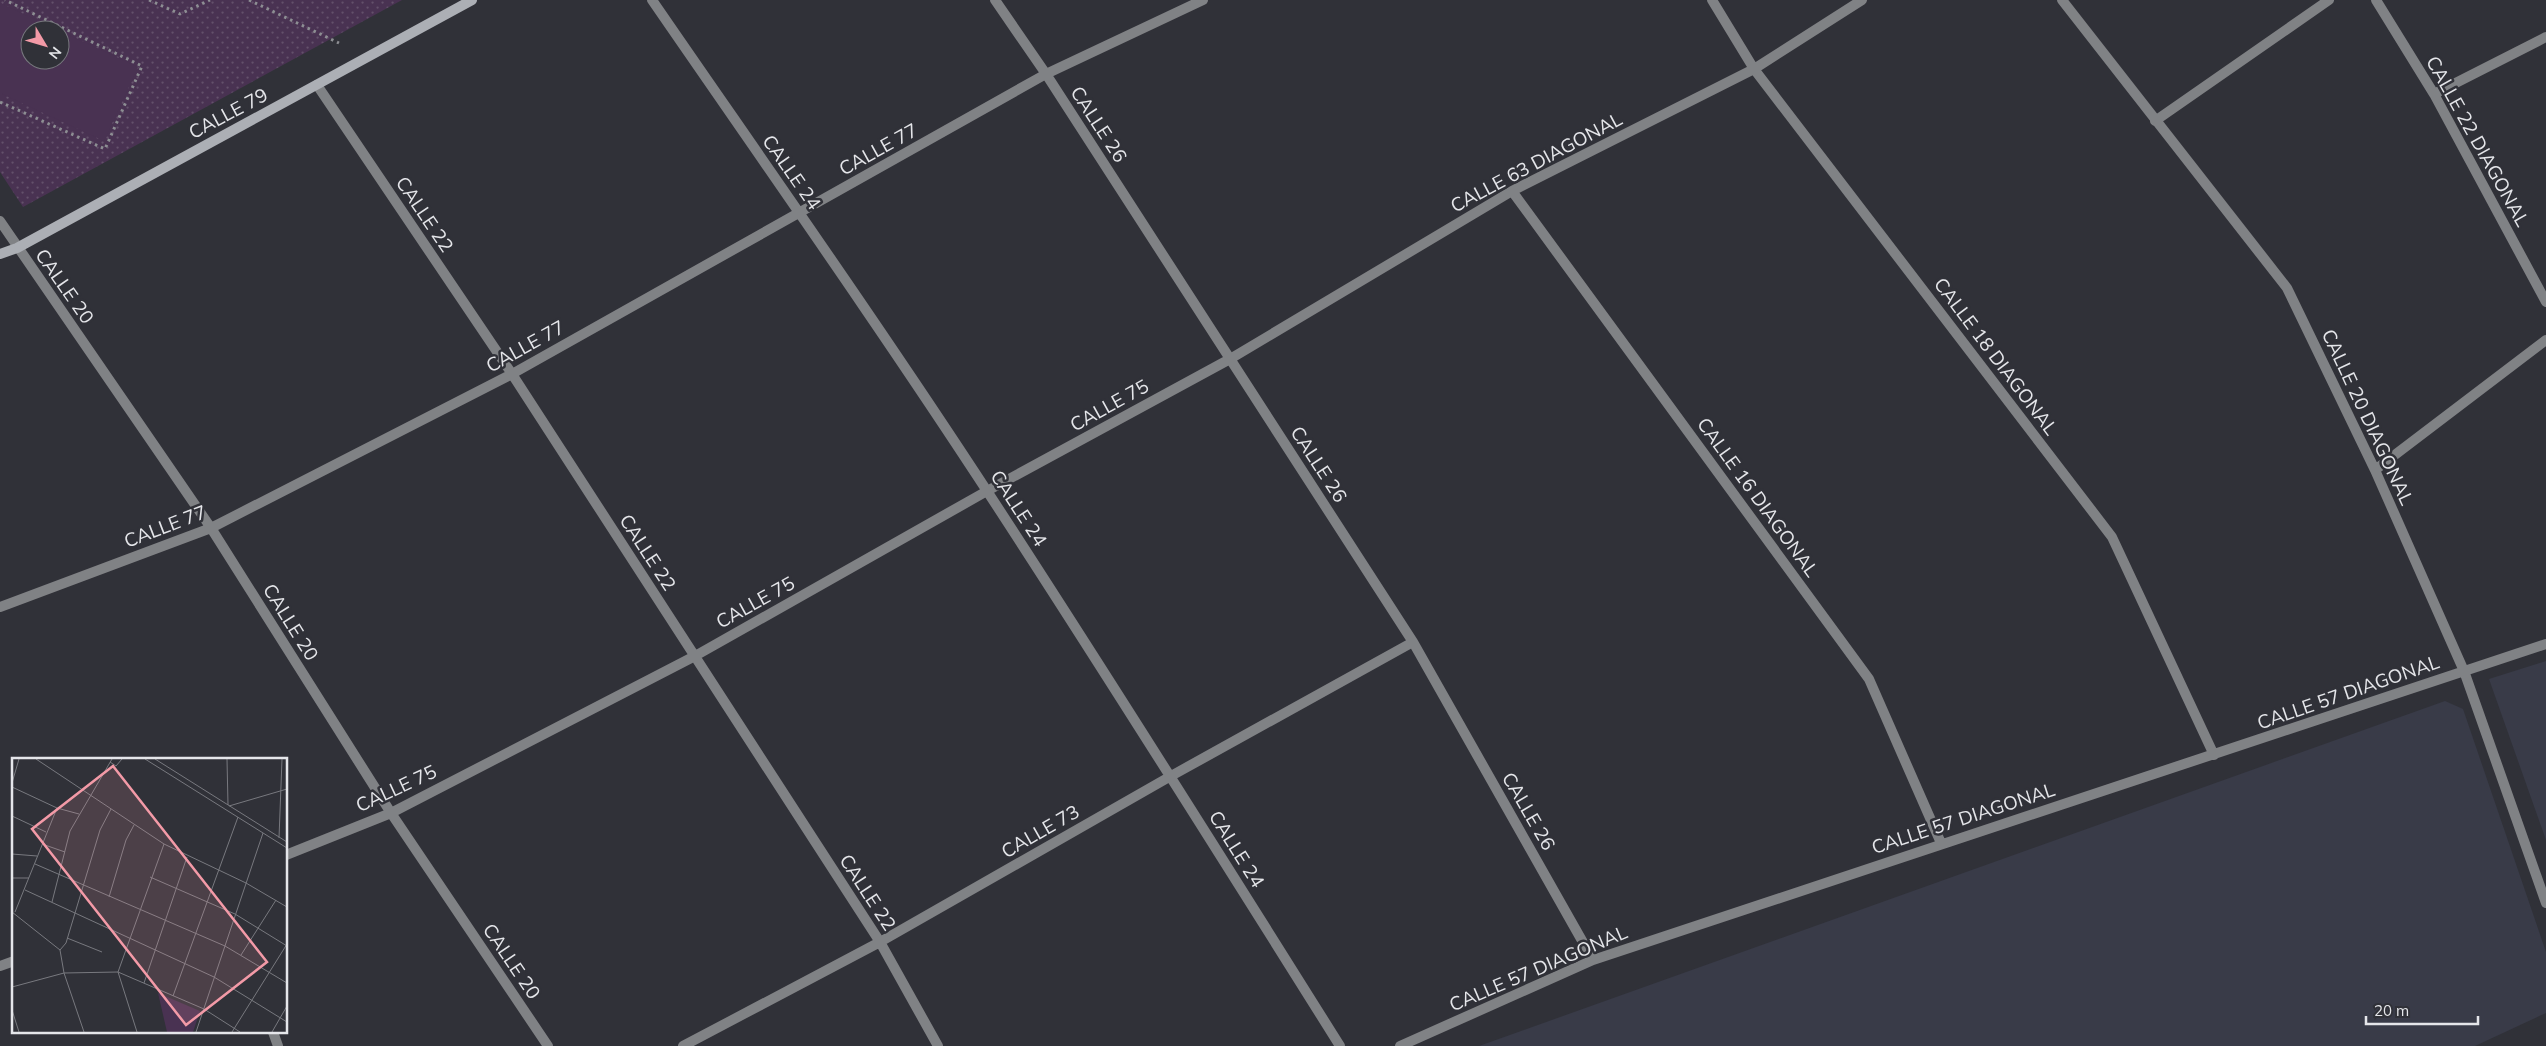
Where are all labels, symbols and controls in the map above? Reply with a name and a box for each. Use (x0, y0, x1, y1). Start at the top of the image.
north arrow (20, 20, 70, 70)
text: N (45, 43, 66, 63)
street label: CALLE 22 DIAGONAL (2421, 52, 2535, 231)
street label: CALLE 26 (1065, 81, 1133, 167)
street label: CALLE 79 (184, 82, 272, 144)
street label: CALLE 63 DIAGONAL (1446, 106, 1627, 217)
street label: CALLE 77 (834, 118, 922, 180)
street label: CALLE 24 (757, 130, 827, 214)
street label: CALLE 22 (391, 172, 459, 256)
street label: CALLE 20 (30, 244, 100, 328)
street label: CALLE 18 DIAGONAL (1929, 272, 2063, 440)
street label: CALLE 77 (481, 315, 569, 377)
street label: CALLE 20 DIAGONAL (2317, 325, 2420, 509)
street label: CALLE 75 (1065, 374, 1153, 436)
street label: CALLE 16 DIAGONAL (1692, 413, 1824, 582)
street label: CALLE 26 (1285, 421, 1353, 507)
street label: CALLE 24 (985, 465, 1053, 551)
street label: CALLE 77 (120, 499, 210, 553)
street label: CALLE 22 (614, 509, 682, 595)
street label: CALLE 75 (711, 571, 799, 633)
street label: CALLE 20 (258, 579, 324, 665)
street label: CALLE 57 DIAGONAL (2254, 649, 2443, 734)
inset map (12, 758, 288, 1034)
street label: CALLE 75 (352, 759, 440, 817)
street label: CALLE 26 (1497, 768, 1561, 854)
street label: CALLE 57 DIAGONAL (1868, 777, 2058, 859)
street label: CALLE 73 (997, 799, 1083, 863)
street label: CALLE 24 (1204, 806, 1270, 892)
street label: CALLE 22 (834, 849, 902, 935)
street label: CALLE 20 (478, 919, 546, 1003)
street label: CALLE 57 DIAGONAL (1445, 919, 1631, 1016)
scale bar (2366, 994, 2478, 1026)
text: 20 m (2374, 1001, 2409, 1020)

